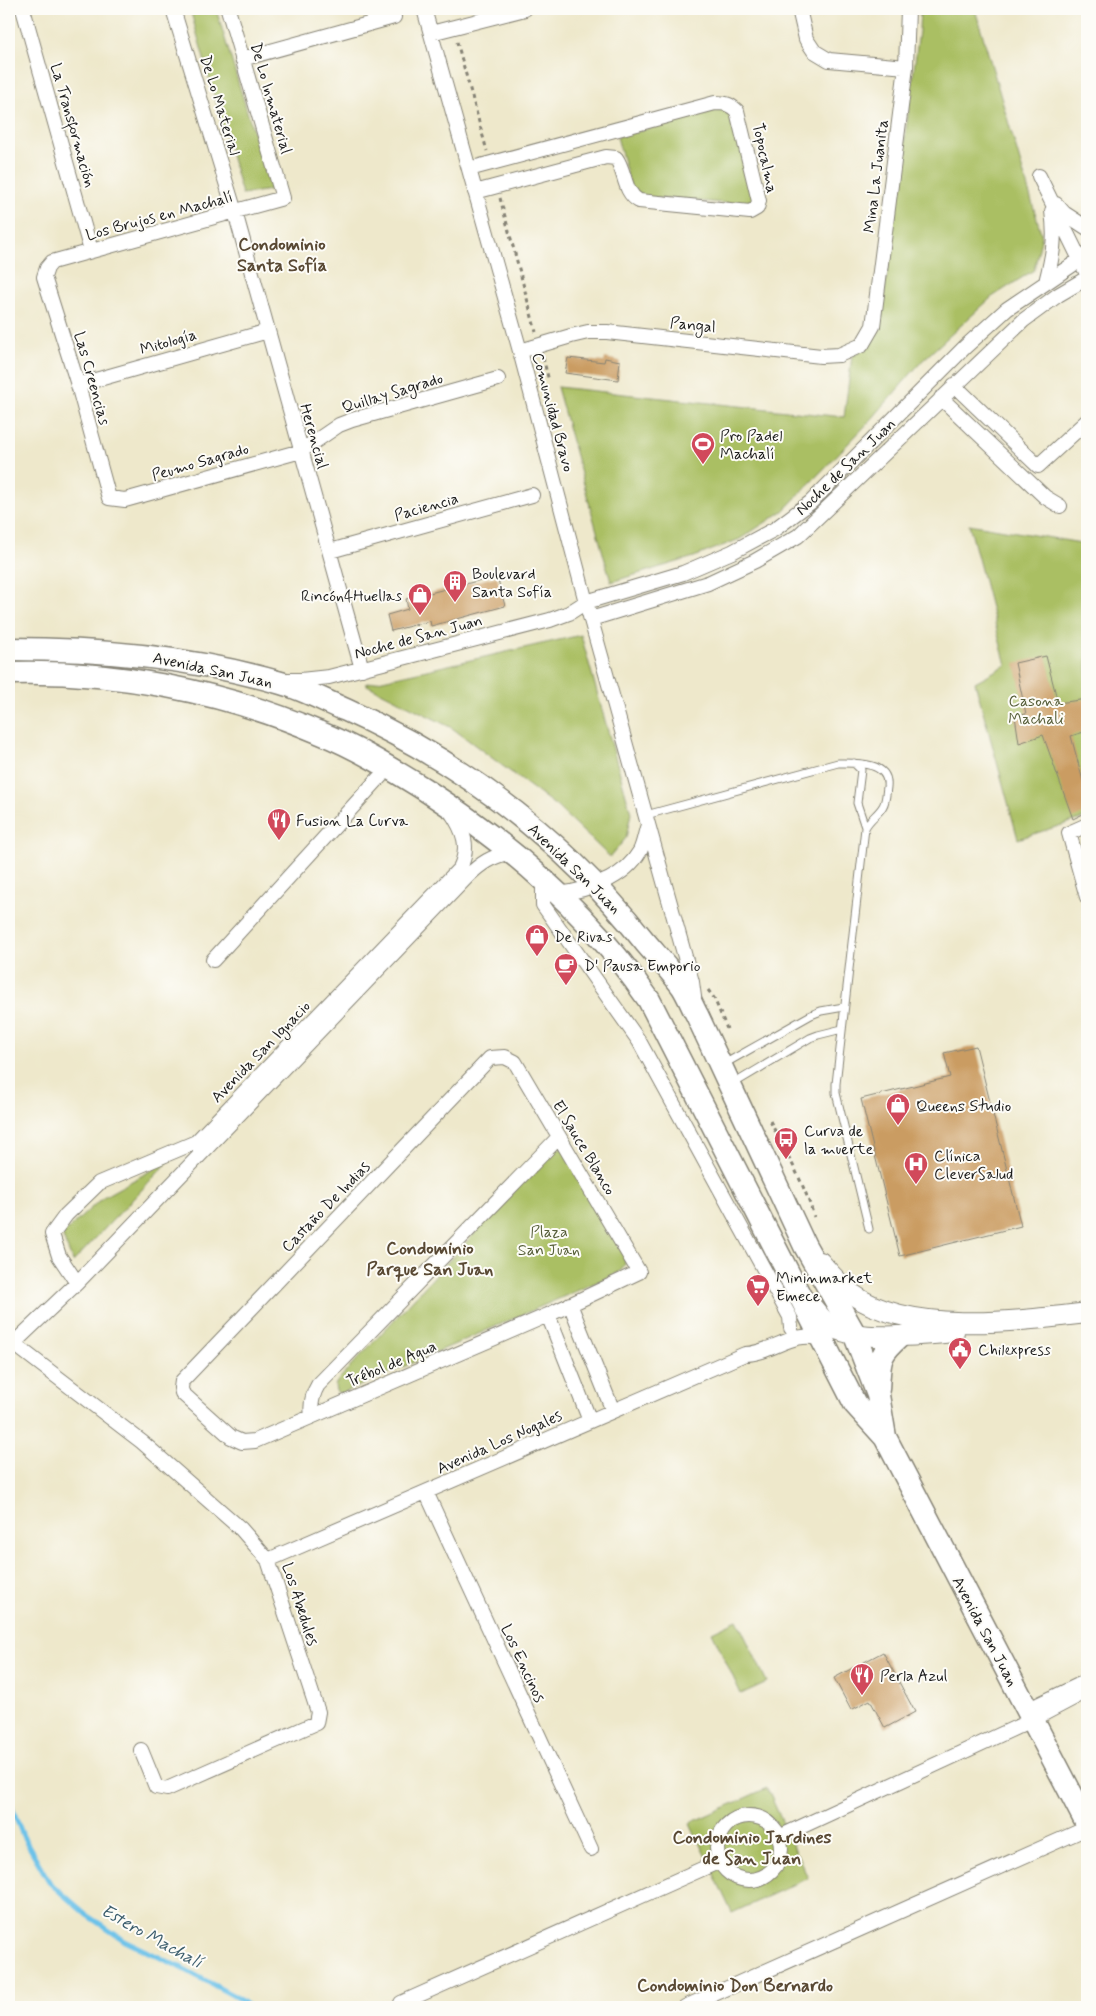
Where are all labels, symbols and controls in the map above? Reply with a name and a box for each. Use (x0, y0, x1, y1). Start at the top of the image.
street label: De Lo Inmaterial (245, 40, 296, 157)
street label: De Lo Material (194, 53, 245, 158)
street label: La Transformación (43, 61, 100, 190)
street label: Mina La Juanita (859, 118, 894, 234)
street label: Topocalma (747, 121, 782, 195)
street label: Los Brujos en Machalí (84, 187, 235, 246)
district label: Condominio Santa Sofía (237, 233, 327, 278)
street label: Pangal (669, 313, 717, 339)
street label: Mitología (137, 324, 199, 361)
street label: Las Creencias (68, 329, 115, 428)
street label: Comunidad Bravo (527, 350, 579, 474)
street label: Quillay Sagrado (339, 368, 446, 420)
street label: Herencial (294, 401, 333, 472)
street label: Noche de San Juan (791, 414, 901, 520)
place label: Pro Padel Machalí (720, 426, 782, 465)
sports icon: Pro Padel Machalí (690, 431, 716, 465)
street label: Peumo Sagrado (149, 439, 251, 486)
street label: Paciencia (392, 488, 461, 527)
place label: Boulevard Santa Sofía (472, 564, 552, 603)
building icon: Boulevard Santa Sofía (442, 569, 468, 603)
shop icon: Rincón4Huellas (407, 582, 433, 616)
place label: Rincón4Huellas (301, 586, 402, 607)
street label: Noche de San Juan (352, 610, 485, 665)
street label: Avenida San Juan (151, 648, 275, 693)
park label: Casona Machali (1008, 691, 1064, 730)
restaurant icon: Fusion La Curva (266, 807, 292, 841)
place label: Fusion La Curva (296, 811, 409, 832)
street label: Avenida San Juan (523, 819, 625, 919)
shop icon: De Rivas (524, 923, 550, 957)
place label: De Rivas (554, 927, 612, 948)
cafe icon: D' Pausa Emporio (553, 952, 579, 986)
place label: D' Pausa Emporio (584, 956, 701, 977)
street label: Avenida San Ignacio (207, 996, 316, 1108)
shop icon: Queens Studio (885, 1092, 911, 1126)
street label: El Sauce Blanco (547, 1096, 620, 1199)
place label: Queens Studio (916, 1096, 1011, 1117)
place label: Curva de la muerte (804, 1121, 873, 1160)
bus stop icon: Curva de la muerte (773, 1126, 799, 1160)
place label: Clínica CleverSalud (934, 1146, 1013, 1185)
hospital icon: Clínica CleverSalud (903, 1151, 929, 1185)
street label: Castaño De Indias (277, 1157, 375, 1257)
park label: Plaza San Juan (518, 1222, 580, 1261)
district label: Condominio Parque San Juan (367, 1237, 493, 1282)
place label: Mininmarket Emece (776, 1268, 873, 1307)
supermarket icon: Mininmarket Emece (745, 1273, 771, 1307)
street label: Trébol de Agua (343, 1336, 440, 1393)
public building icon: Chilexpress (947, 1336, 973, 1370)
place label: Chilexpress (978, 1340, 1051, 1361)
street label: Avenida Los Nogales (434, 1405, 566, 1479)
street label: Los Abedules (276, 1560, 323, 1649)
street label: Avenida San Juan (947, 1573, 1023, 1691)
street label: Los Encinos (495, 1621, 550, 1706)
restaurant icon: Perla Azul (849, 1662, 875, 1696)
place label: Perla Azul (880, 1666, 948, 1687)
district label: Condominio Jardines de San Juan (672, 1826, 832, 1871)
water label: Estero Machalí (97, 1899, 208, 1976)
district label: Condominio Don Bernardo (637, 1974, 833, 1998)

